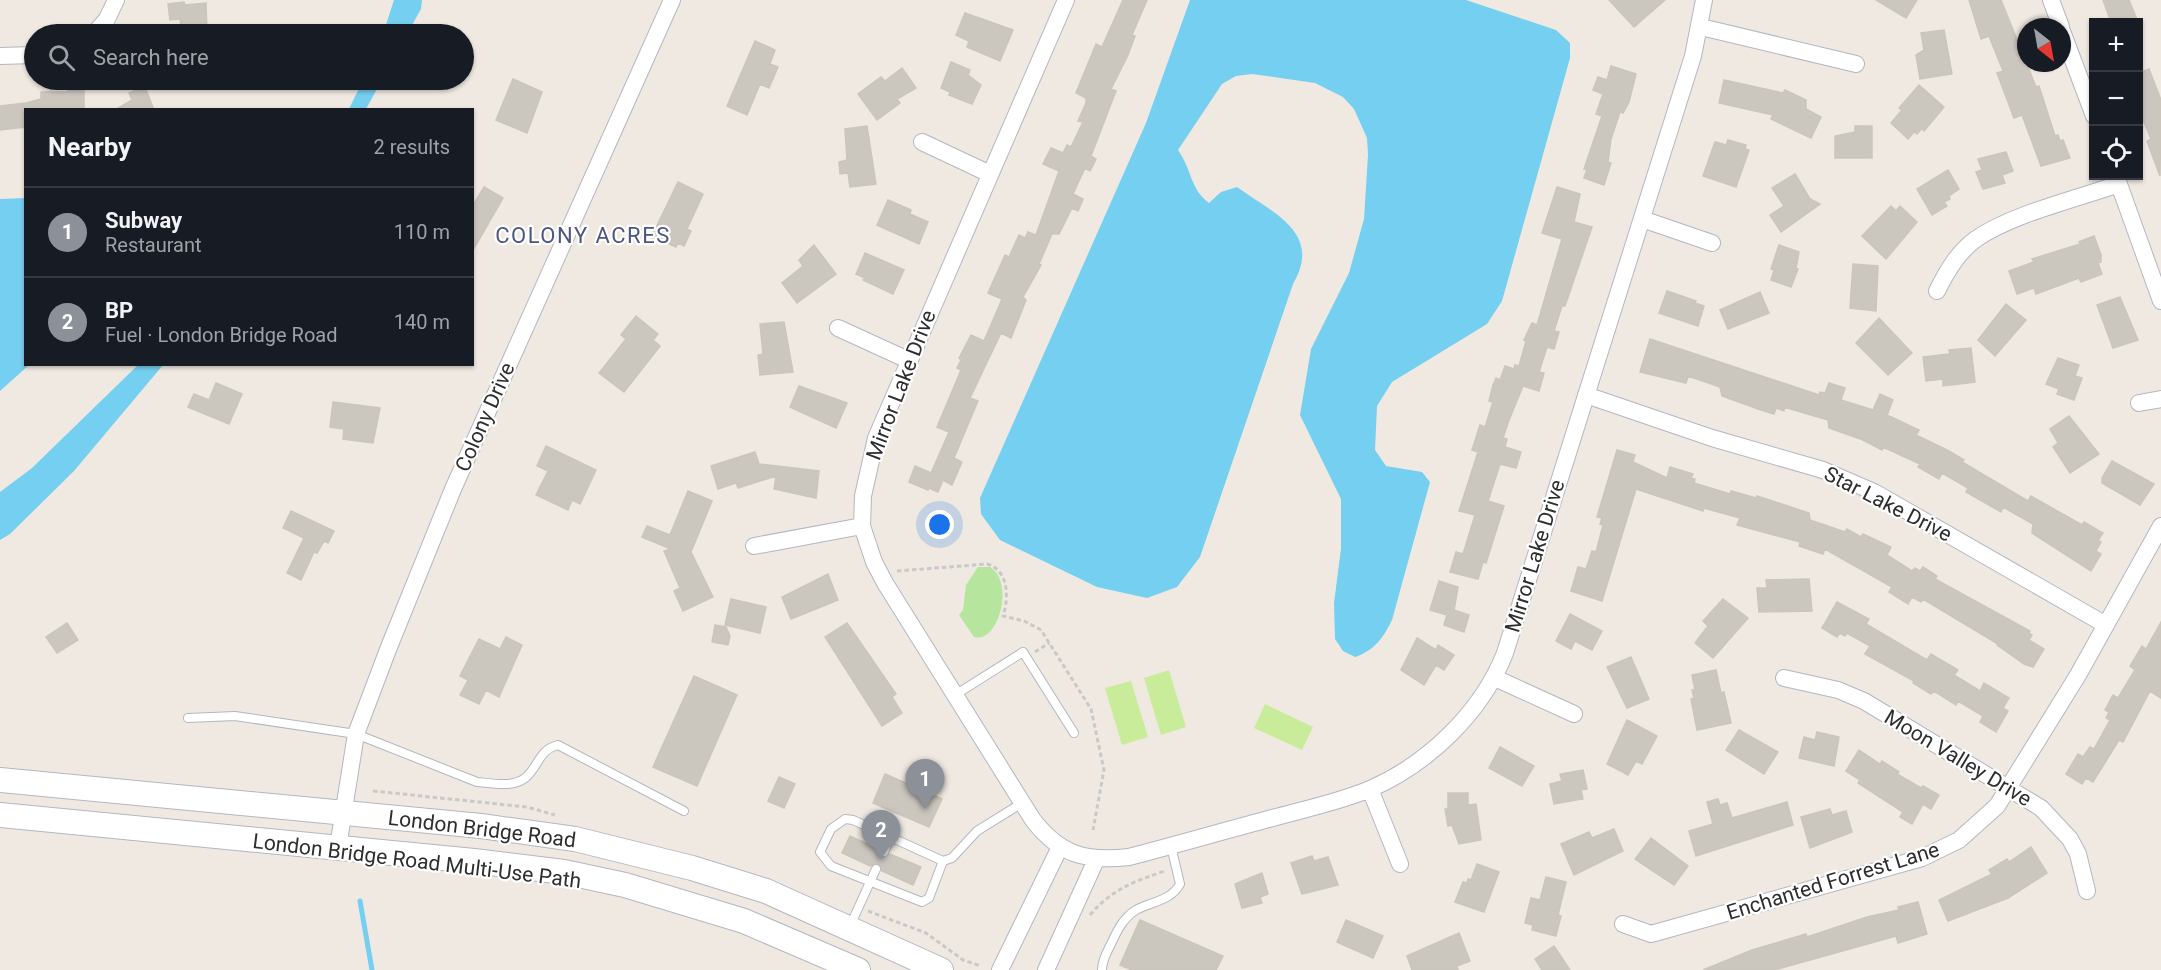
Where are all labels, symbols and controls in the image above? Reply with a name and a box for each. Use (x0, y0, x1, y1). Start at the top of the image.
north arrow (2017, 18, 2071, 72)
map controls (2089, 18, 2143, 180)
button: + (2089, 18, 2143, 72)
search box (24, 24, 474, 90)
icon: search (45, 41, 78, 74)
text: Search here (93, 45, 209, 70)
button: − (2089, 72, 2143, 126)
button: locate (2089, 126, 2143, 180)
text: Nearby (48, 132, 131, 162)
text: 2 results (374, 135, 450, 159)
text: Subway (105, 208, 182, 233)
text: 1 (62, 220, 73, 244)
text: 110 m (394, 220, 450, 244)
district label: COLONY ACRES (495, 223, 671, 248)
text: Restaurant (105, 233, 202, 257)
text: BP (105, 298, 133, 323)
street label: Mirror Lake Drive (861, 307, 941, 463)
text: 2 (62, 310, 73, 334)
text: 140 m (394, 310, 450, 334)
text: Fuel · London Bridge Road (105, 323, 337, 347)
street label: Colony Drive (450, 359, 520, 475)
street label: Star Lake Drive (1820, 462, 1956, 546)
street label: Mirror Lake Drive (1500, 477, 1570, 635)
your location (925, 510, 954, 539)
street label: Moon Valley Drive (1880, 705, 2036, 811)
pin: 1 (906, 760, 944, 809)
street label: London Bridge Road (387, 806, 577, 852)
pin: 2 (862, 810, 900, 860)
street label: London Bridge Road Multi-Use Path (251, 829, 583, 893)
street label: Enchanted Forrest Lane (1724, 837, 1942, 925)

